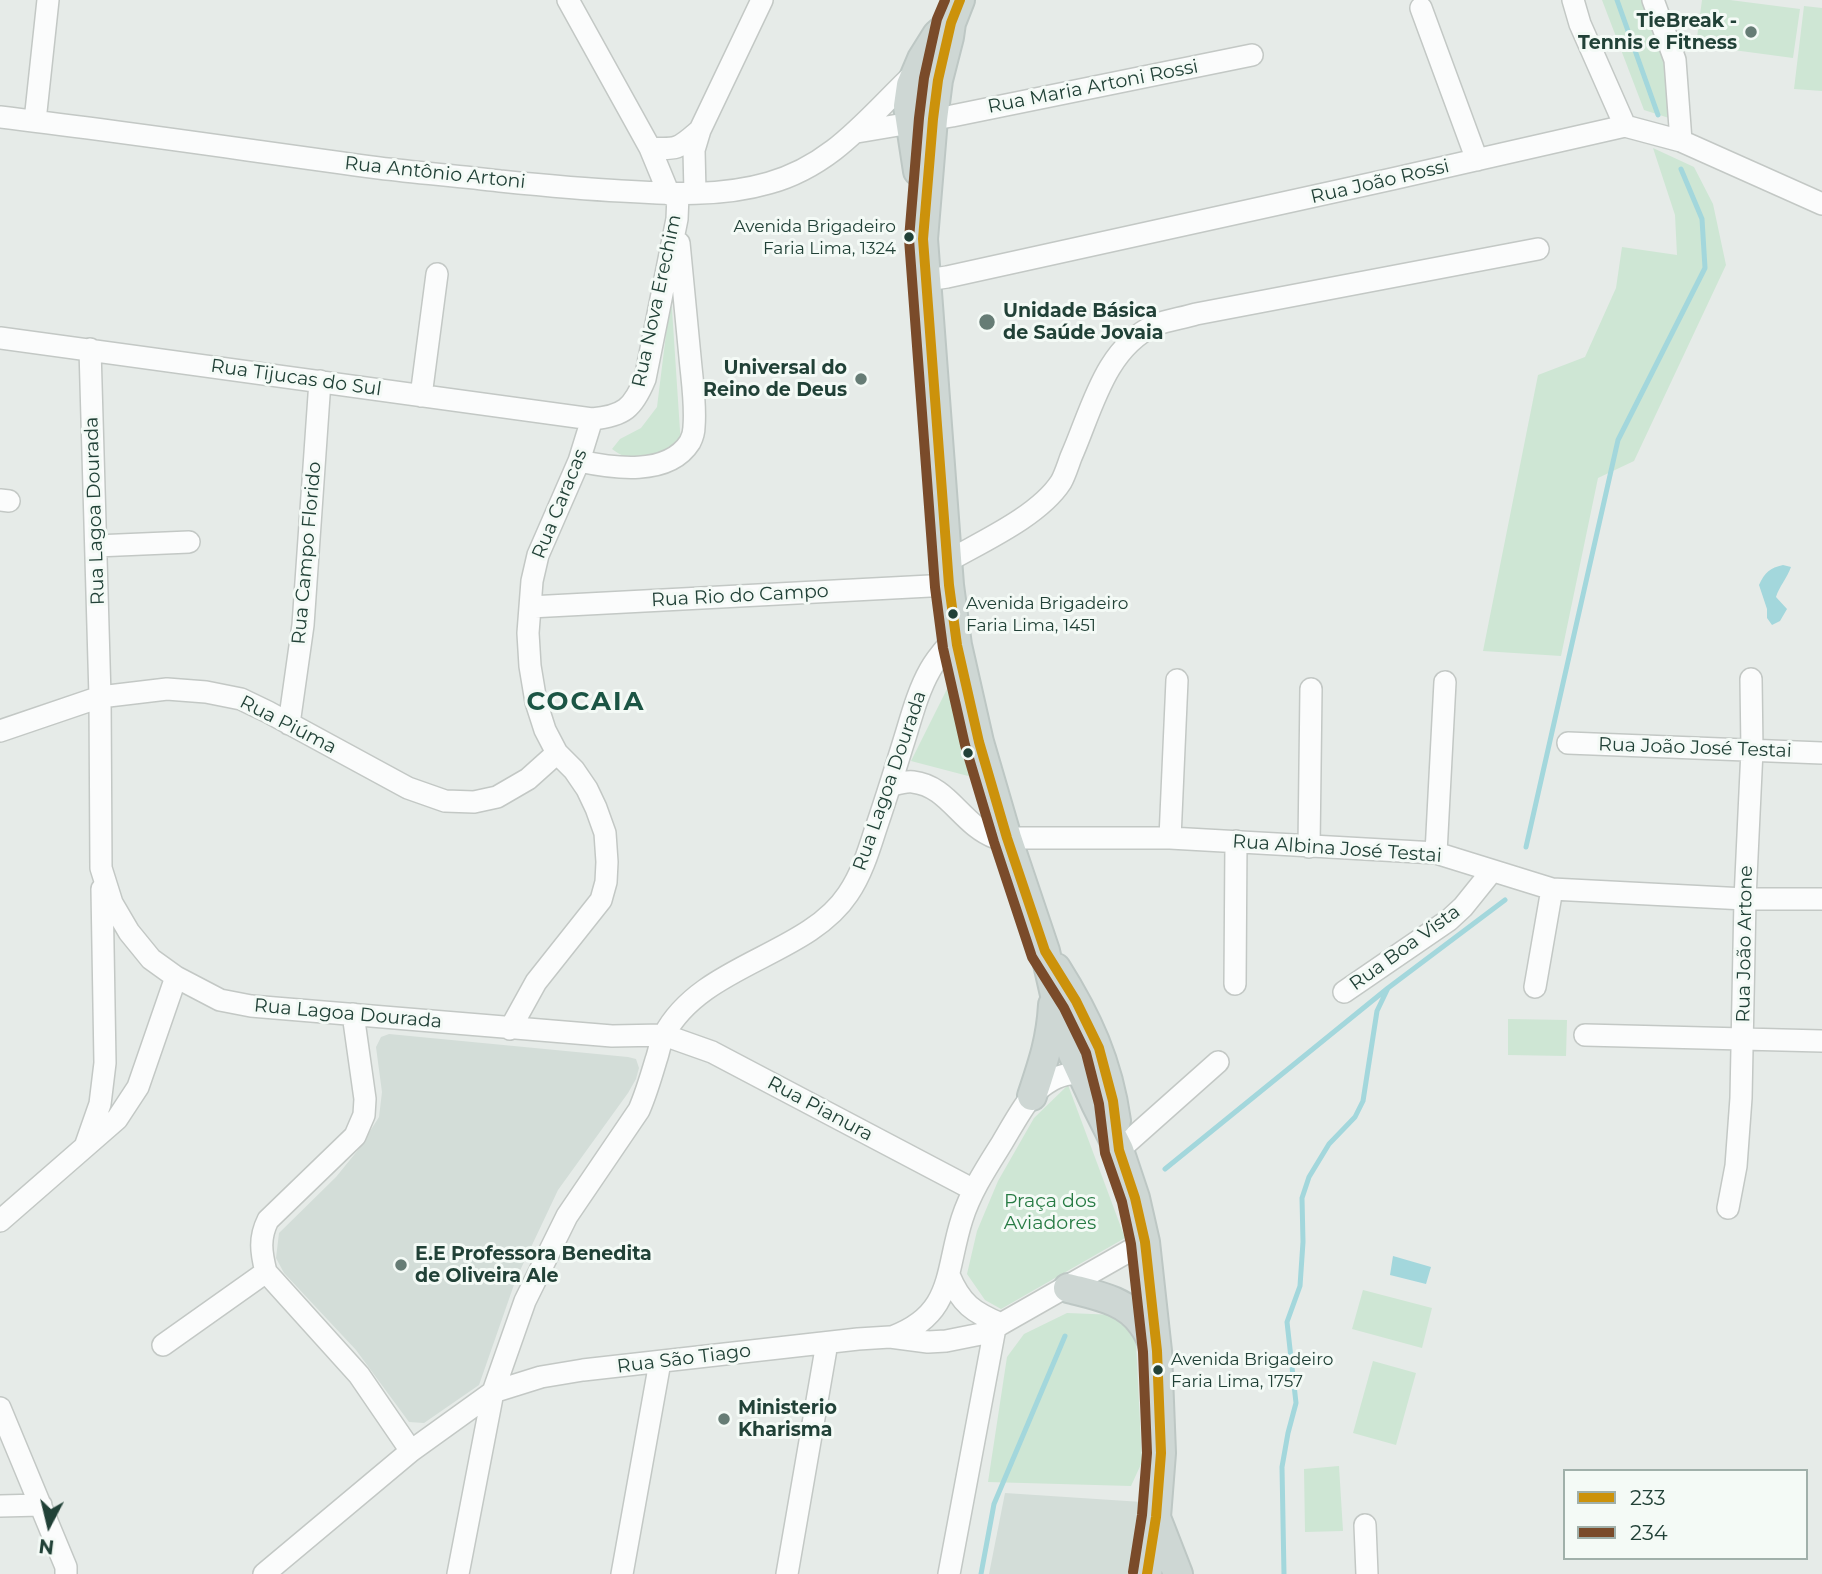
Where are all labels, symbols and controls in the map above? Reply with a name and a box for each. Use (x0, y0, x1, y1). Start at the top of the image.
place label: TieBreak - Tennis e Fitness (1578, 10, 1737, 54)
marker: TieBreak - Tennis e Fitness (1743, 24, 1759, 40)
street label: Rua Maria Artoni Rossi (986, 55, 1200, 119)
street label: Rua Antônio Artoni (343, 152, 527, 194)
street label: Rua João Rossi (1309, 155, 1451, 209)
street label: Rua Nova Erechim (628, 212, 686, 390)
place label: Avenida Brigadeiro Faria Lima, 1324 (734, 217, 896, 257)
marker: Avenida Brigadeiro Faria Lima, 1324 (902, 230, 916, 244)
place label: Unidade Básica de Saúde Jovaia (1003, 300, 1163, 344)
marker: Unidade Básica de Saúde Jovaia (977, 312, 997, 332)
street label: Rua Tijucas do Sul (209, 355, 383, 401)
place label: Universal do Reino de Deus (703, 357, 847, 401)
marker: Universal do Reino de Deus (853, 371, 869, 387)
street label: Rua Lagoa Dourada (80, 416, 110, 606)
street label: Rua Caracas (528, 446, 592, 562)
street label: Rua Campo Florido (288, 461, 326, 645)
street label: Rua Rio do Campo (651, 580, 829, 612)
place label: Avenida Brigadeiro Faria Lima, 1451 (966, 594, 1128, 634)
marker: Avenida Brigadeiro Faria Lima, 1451 (946, 607, 960, 621)
district label: COCAIA (527, 686, 645, 718)
street label: Rua Lagoa Dourada (849, 688, 931, 874)
street label: Rua Piúma (236, 691, 340, 759)
street label: Rua João José Testai (1598, 733, 1792, 763)
unlabelled marker (961, 746, 975, 760)
street label: Rua Albina José Testai (1232, 830, 1442, 868)
street label: Rua João Artone (1732, 865, 1758, 1023)
street label: Rua Boa Vista (1345, 900, 1465, 996)
street label: Rua Lagoa Dourada (253, 994, 443, 1034)
street label: Rua Pianura (763, 1072, 877, 1146)
park label: Praça dos Aviadores (1004, 1190, 1096, 1234)
place label: E.E Professora Benedita de Oliveira Ale (415, 1243, 652, 1287)
marker: E.E Professora Benedita de Oliveira Ale (393, 1257, 409, 1273)
street label: Rua São Tiago (616, 1339, 752, 1379)
place label: Avenida Brigadeiro Faria Lima, 1757 (1171, 1350, 1333, 1390)
marker: Avenida Brigadeiro Faria Lima, 1757 (1151, 1363, 1165, 1377)
place label: Ministerio Kharisma (738, 1397, 837, 1441)
marker: Ministerio Kharisma (716, 1411, 732, 1427)
legend (1563, 1469, 1808, 1560)
text: 233 (1630, 1485, 1666, 1510)
north arrow (14, 1490, 84, 1560)
text: 234 (1630, 1520, 1668, 1545)
text: N (37, 1534, 55, 1559)

